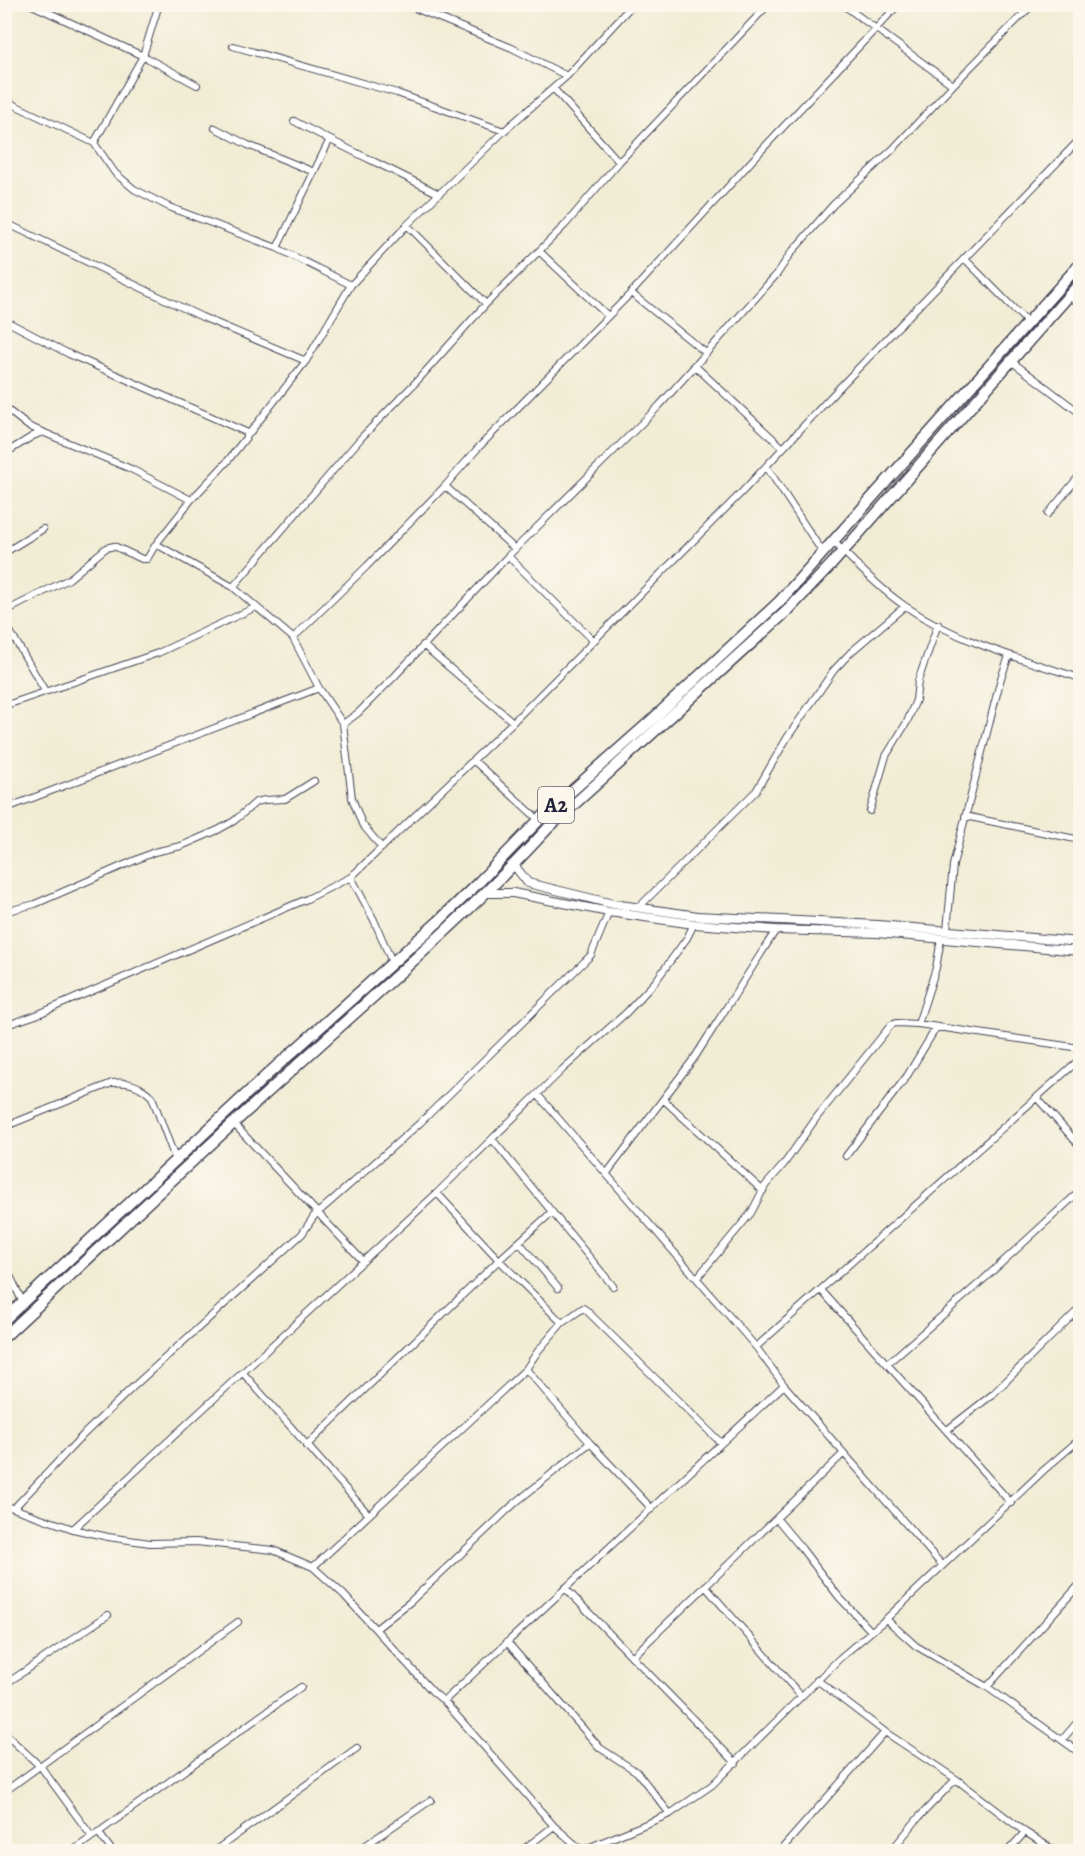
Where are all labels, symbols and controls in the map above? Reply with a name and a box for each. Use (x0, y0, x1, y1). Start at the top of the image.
road number: A2 (538, 787, 574, 823)

